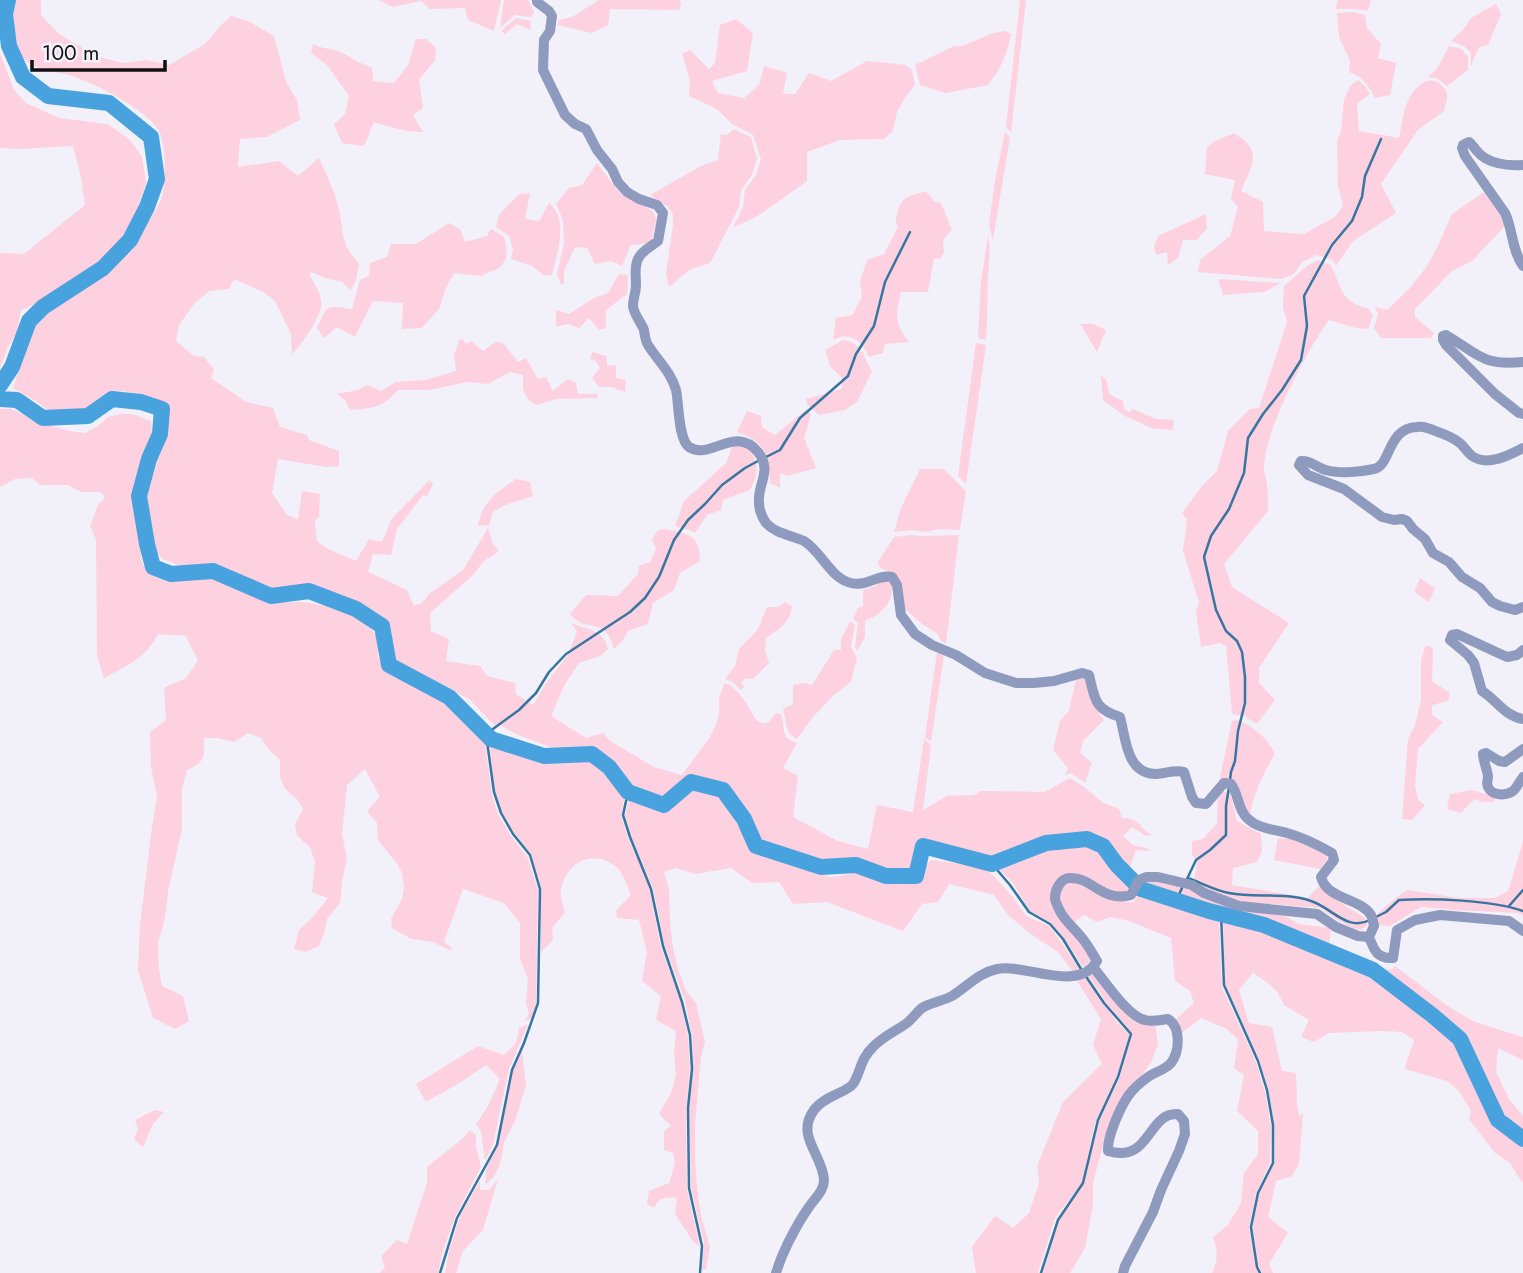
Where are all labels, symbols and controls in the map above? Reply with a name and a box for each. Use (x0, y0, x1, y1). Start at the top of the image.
scale bar (32, 28, 164, 72)
text: 100 m (42, 38, 99, 68)

